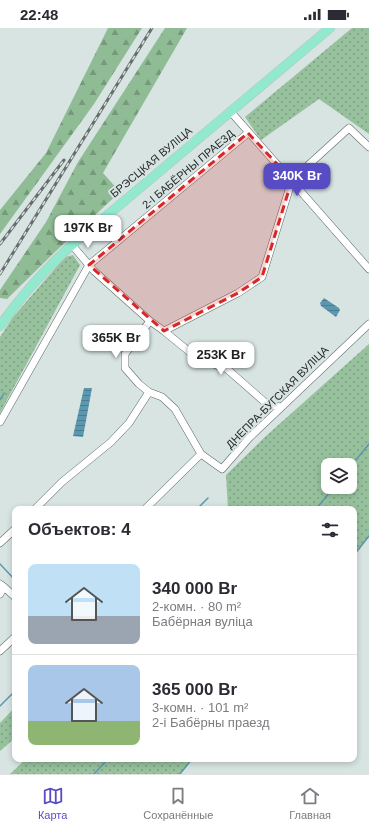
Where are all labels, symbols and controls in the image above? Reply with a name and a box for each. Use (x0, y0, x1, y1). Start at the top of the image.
text: 22:48 (20, 6, 58, 23)
street label: БРЭСЦКАЯ ВУЛІЦА (108, 124, 195, 200)
street label: 2-І БАБЁРНЫ ПРАЕЗД (140, 127, 237, 211)
pin: 340K Br (260, 163, 334, 197)
text: 340K Br (272, 168, 322, 183)
pin: 197K Br (51, 215, 125, 249)
text: 197K Br (63, 220, 113, 235)
pin: 365K Br (79, 325, 153, 359)
text: 365K Br (91, 330, 141, 345)
pin: 253K Br (184, 342, 258, 376)
street label: ДНЕПРА-БУГСКАЯ ВУЛІЦА (223, 343, 331, 451)
text: 253K Br (196, 347, 246, 362)
map controls (321, 458, 357, 494)
button: layers (321, 458, 357, 494)
icon: filters (319, 519, 341, 541)
text: Объектов: 4 (28, 520, 131, 539)
text: 340 000 Br (152, 579, 237, 598)
icon: home (60, 580, 108, 628)
text: 2-комн. · 80 m² (152, 599, 241, 614)
text: Бабёрная вуліца (152, 614, 253, 629)
text: 365 000 Br (152, 680, 237, 699)
icon: home (60, 681, 108, 729)
text: 3-комн. · 101 m² (152, 700, 248, 715)
text: 2-і Бабёрны праезд (152, 715, 270, 730)
tab: Карта (38, 785, 67, 821)
tab: Сохранённые (143, 785, 213, 821)
tab: Главная (289, 785, 331, 821)

